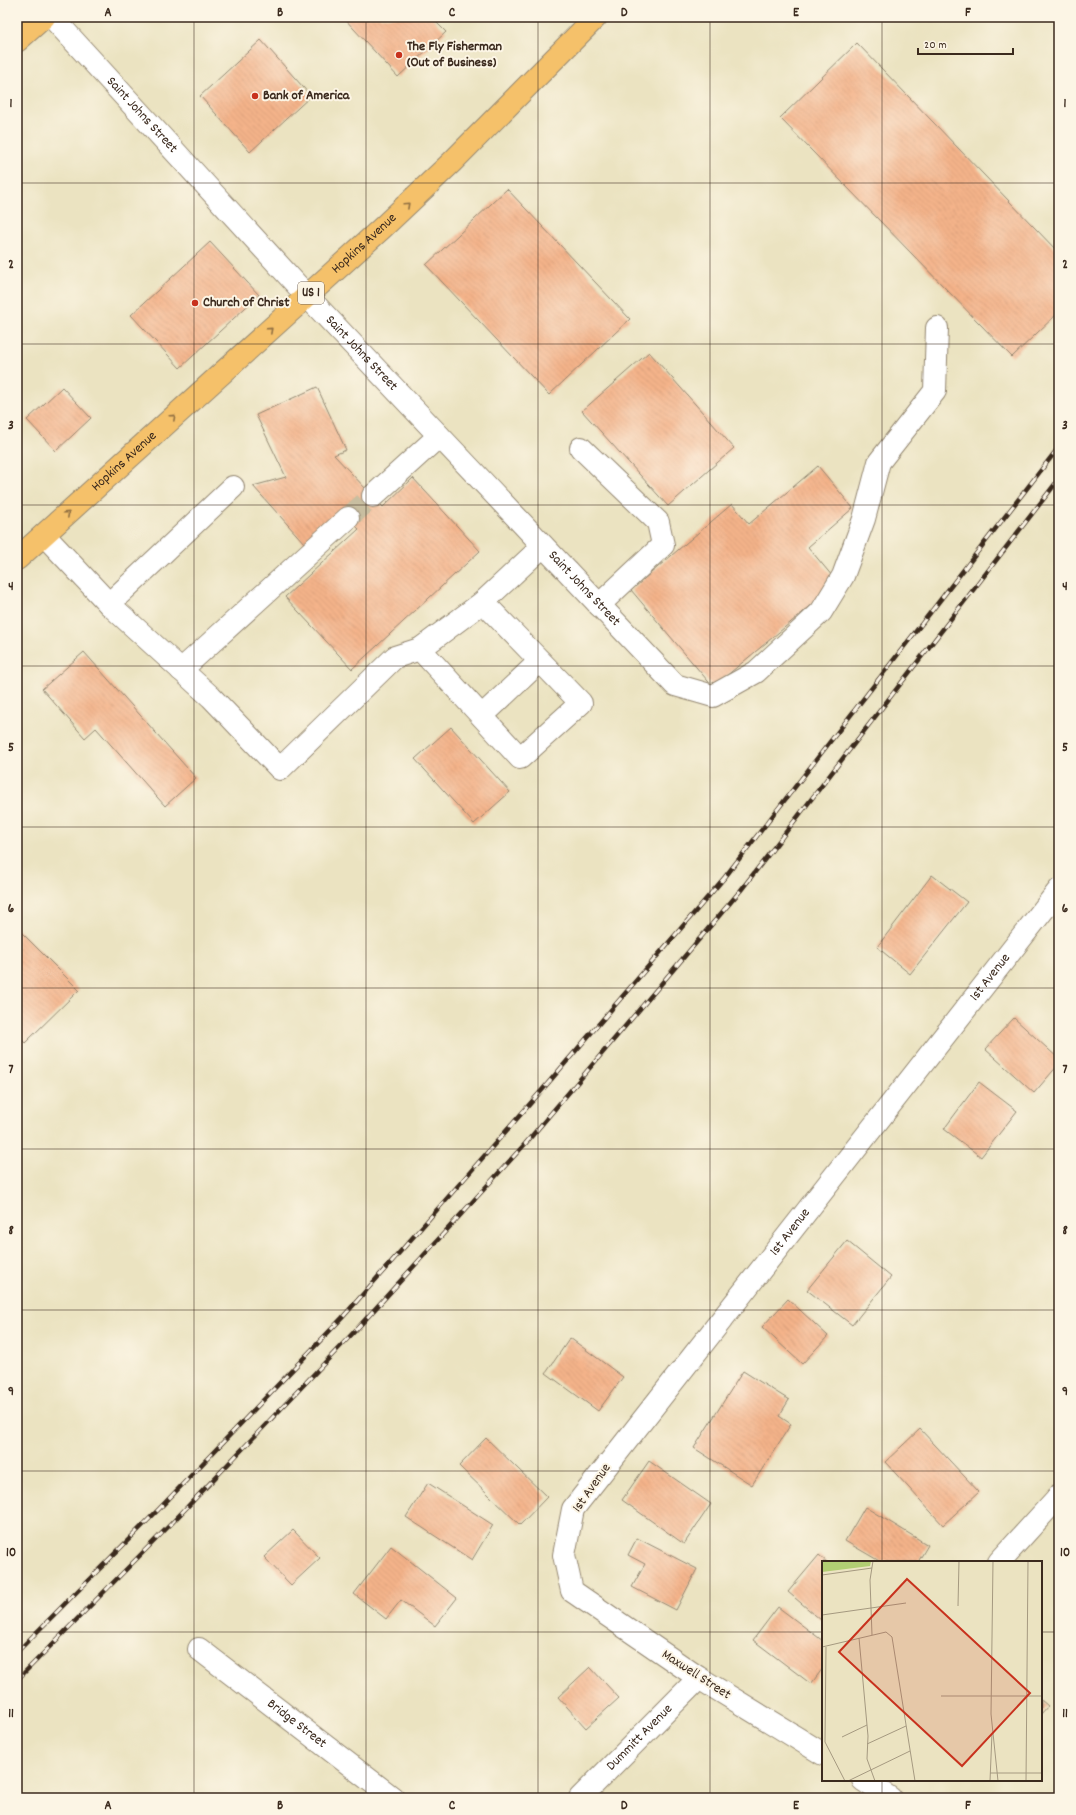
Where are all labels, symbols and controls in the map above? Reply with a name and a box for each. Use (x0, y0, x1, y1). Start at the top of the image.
text: A (104, 4, 112, 23)
text: B (277, 4, 283, 23)
text: C (449, 4, 456, 23)
text: D (621, 4, 628, 23)
text: E (793, 4, 800, 23)
text: F (965, 4, 971, 23)
scale bar (918, 30, 1013, 56)
place label: The Fly Fisherman (Out of Business) (407, 37, 502, 73)
text: 20 m (924, 37, 947, 54)
marker: The Fly Fisherman (Out of Business) (394, 50, 404, 60)
street label: Saint Johns Street (101, 72, 182, 158)
place label: Bank of America (263, 86, 351, 106)
marker: Bank of America (250, 91, 260, 101)
text: 1 (10, 95, 13, 114)
text: 1 (1064, 95, 1067, 114)
one-way arrow (402, 202, 410, 209)
street label: Hopkins Avenue (327, 209, 401, 279)
text: 2 (8, 256, 14, 275)
text: 2 (1062, 256, 1068, 275)
road number: US 1 (298, 282, 324, 304)
place label: Church of Christ (203, 293, 290, 313)
marker: Church of Christ (190, 298, 200, 308)
street label: Saint Johns Street (320, 311, 402, 396)
one-way arrow (265, 327, 273, 335)
one-way arrow (169, 415, 176, 422)
text: 3 (8, 417, 14, 436)
text: 3 (1062, 417, 1068, 436)
street label: Hopkins Avenue (87, 427, 162, 497)
one-way arrow (62, 512, 69, 519)
street label: Saint Johns Street (543, 546, 625, 631)
text: 4 (8, 578, 14, 597)
text: 4 (1062, 578, 1068, 597)
text: 5 (8, 739, 14, 758)
text: 5 (1062, 739, 1068, 758)
text: 6 (8, 900, 15, 919)
text: 6 (1062, 900, 1069, 919)
street label: 1st Avenue (965, 949, 1015, 1005)
text: 7 (9, 1061, 14, 1080)
text: 7 (1063, 1061, 1068, 1080)
street label: 1st Avenue (765, 1204, 815, 1260)
text: 8 (8, 1222, 14, 1241)
text: 8 (1062, 1222, 1068, 1241)
text: 9 (8, 1383, 14, 1402)
text: 9 (1062, 1383, 1068, 1402)
street label: 1st Avenue (568, 1459, 616, 1517)
text: 10 (6, 1544, 16, 1563)
text: 10 (1060, 1544, 1070, 1563)
inset map (822, 1561, 1042, 1781)
street label: Maxwell Street (657, 1645, 735, 1705)
street label: Bridge Street (262, 1694, 331, 1753)
street label: Dummitt Avenue (602, 1700, 678, 1776)
text: 11 (8, 1705, 14, 1724)
text: 11 (1062, 1705, 1068, 1724)
text: A (104, 1797, 112, 1815)
text: B (277, 1797, 283, 1815)
text: C (449, 1797, 456, 1815)
text: D (621, 1797, 628, 1815)
text: E (793, 1797, 800, 1815)
text: F (965, 1797, 971, 1815)

